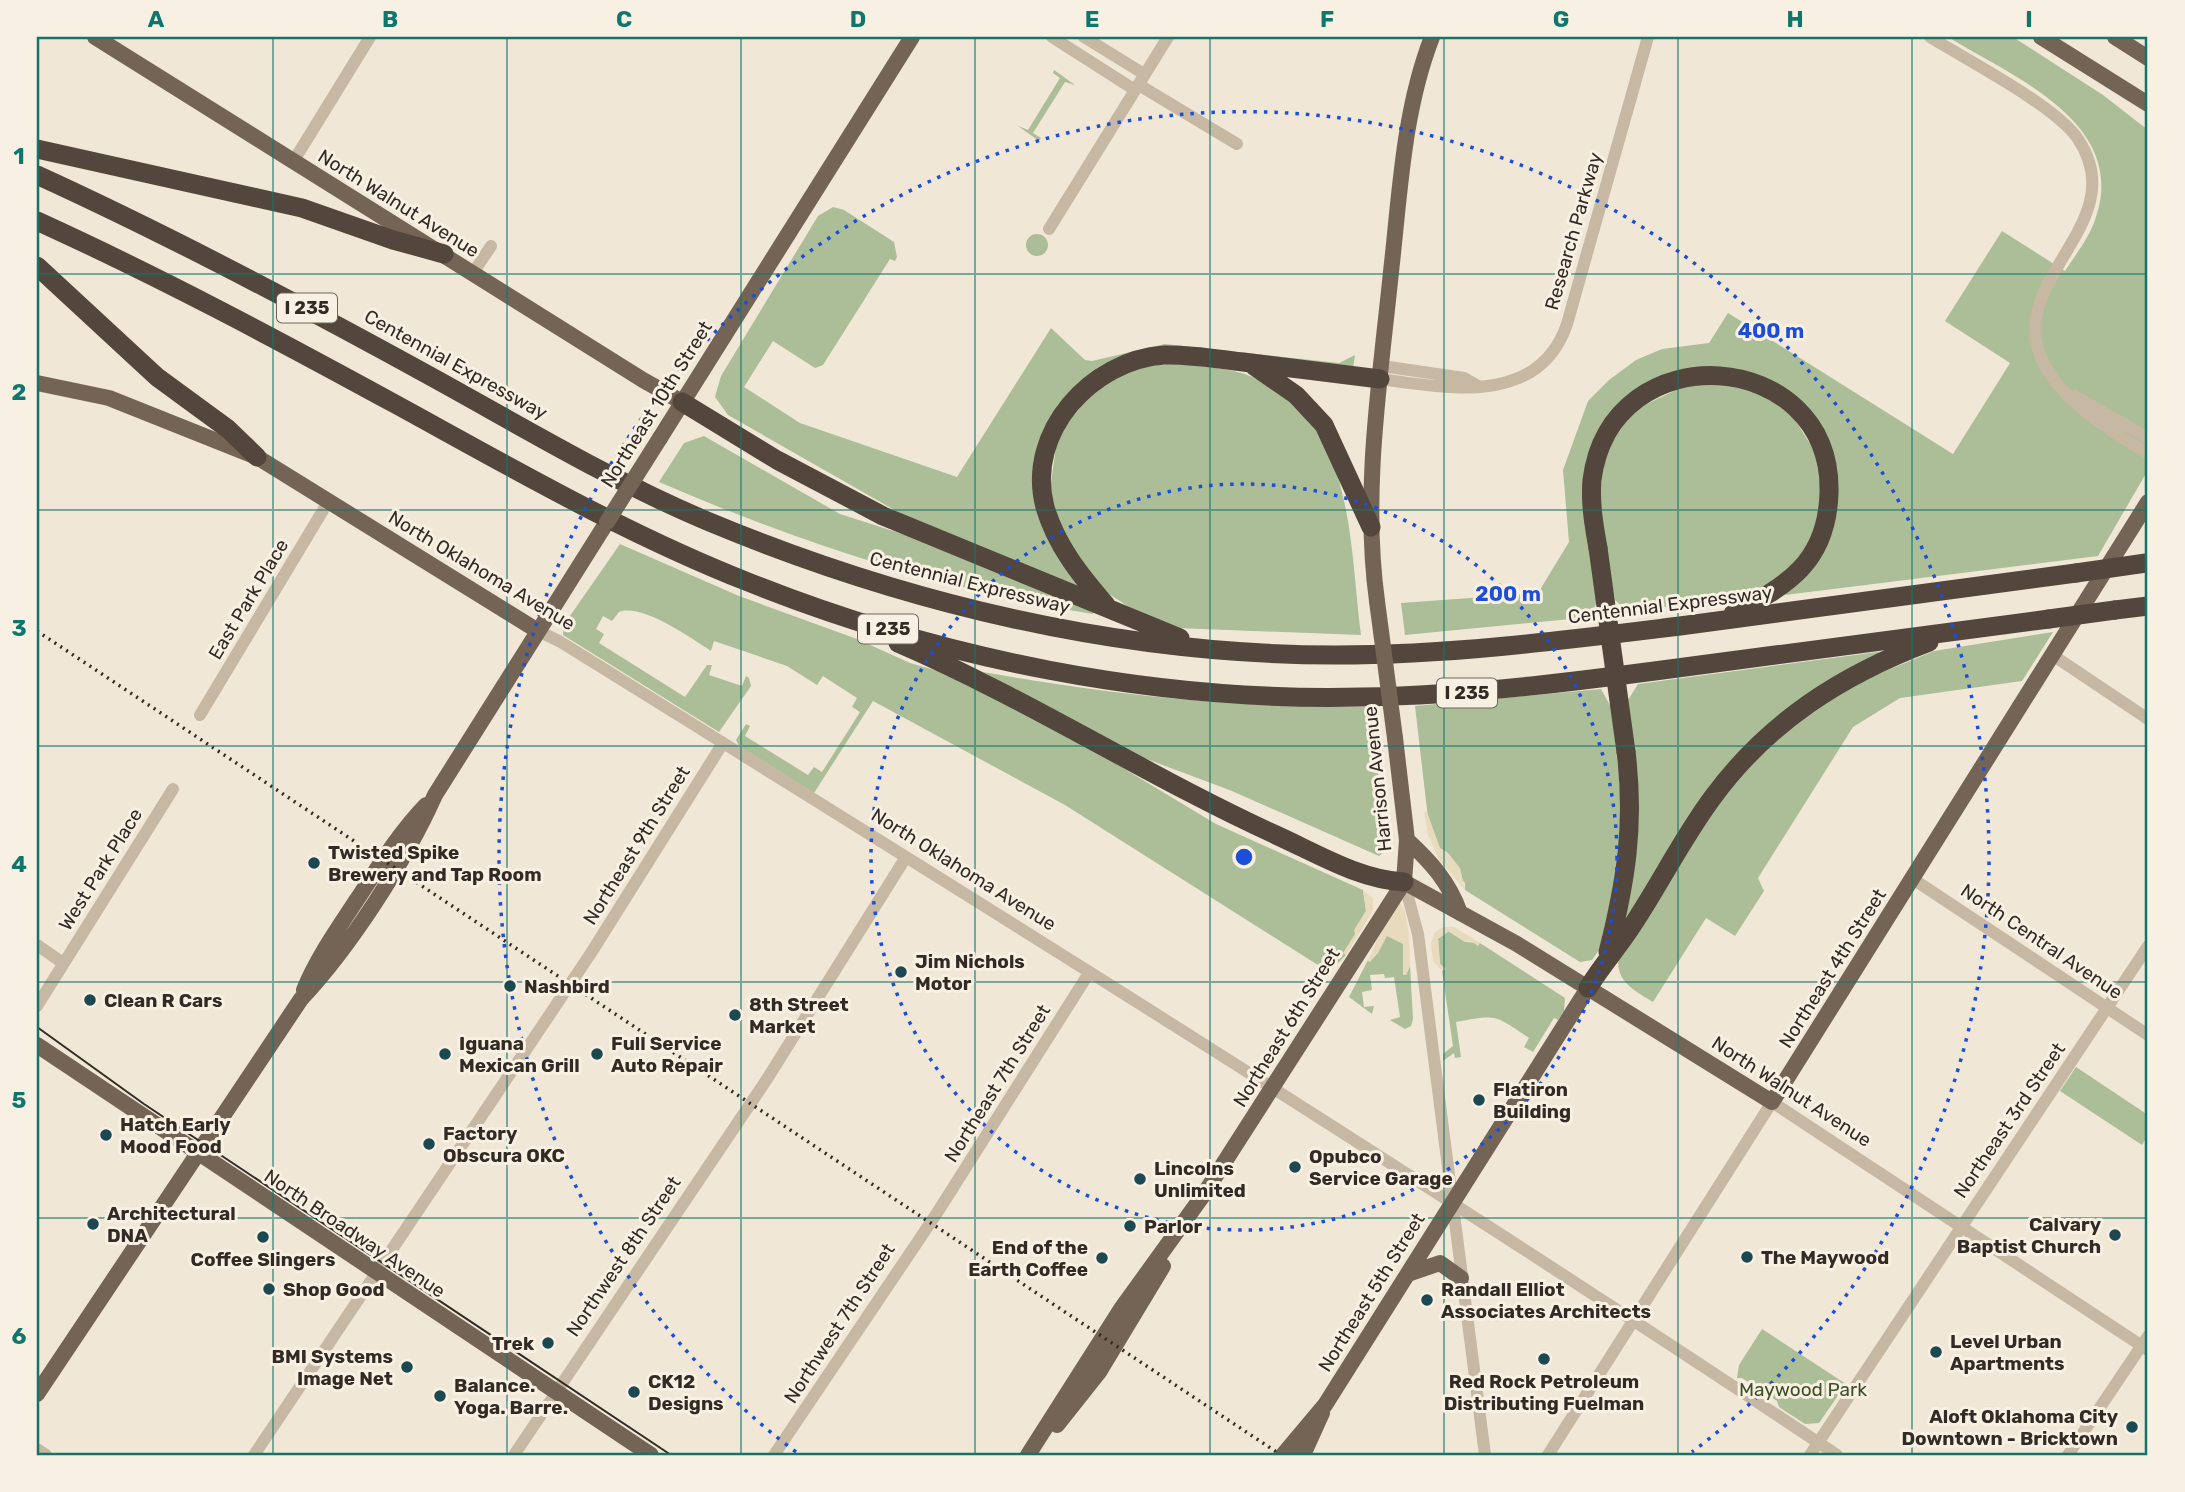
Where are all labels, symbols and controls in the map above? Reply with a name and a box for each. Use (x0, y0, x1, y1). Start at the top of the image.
text: A (148, 5, 165, 33)
text: B (382, 5, 398, 33)
text: C (616, 5, 632, 33)
text: D (850, 5, 866, 33)
text: E (1085, 5, 1099, 33)
text: F (1320, 5, 1334, 33)
text: G (1553, 5, 1569, 33)
text: H (1786, 5, 1804, 33)
text: I (2025, 5, 2033, 33)
text: 1 (13, 142, 25, 170)
street label: North Walnut Avenue (314, 144, 484, 262)
street label: Research Parkway (1540, 150, 1607, 313)
road number: I 235 (277, 294, 337, 322)
street label: Centennial Expressway (360, 305, 551, 424)
street label: Northeast 10th Street (596, 316, 717, 492)
text: 400 m (1738, 318, 1804, 343)
text: 2 (12, 378, 26, 406)
street label: North Oklahoma Avenue (384, 506, 579, 635)
street label: East Park Place (203, 535, 293, 664)
street label: Centennial Expressway (867, 546, 1072, 619)
text: 200 m (1475, 581, 1541, 606)
street label: Centennial Expressway (1567, 581, 1774, 628)
text: 3 (11, 614, 27, 642)
road number: I 235 (858, 614, 918, 644)
road number: I 235 (1437, 678, 1497, 708)
street label: Harrison Avenue (1358, 705, 1397, 853)
street label: Northeast 9th Street (578, 761, 695, 929)
street label: North Oklahoma Avenue (867, 803, 1060, 936)
street label: West Park Place (54, 804, 147, 935)
place label: Twisted Spike Brewery and Tap Room (328, 841, 542, 886)
centre of rings (1232, 845, 1256, 869)
text: 4 (11, 850, 27, 878)
marker: Twisted Spike Brewery and Tap Room (306, 855, 322, 871)
street label: North Central Avenue (1957, 879, 2127, 1004)
street label: Northeast 4th Street (1774, 884, 1891, 1052)
street label: Northeast 6th Street (1228, 943, 1345, 1111)
place label: Jim Nichols Motor (915, 950, 1025, 995)
marker: Jim Nichols Motor (893, 964, 909, 980)
place label: Nashbird (524, 975, 610, 998)
marker: Nashbird (502, 978, 518, 994)
place label: Clean R Cars (104, 989, 222, 1012)
marker: Clean R Cars (82, 992, 98, 1008)
place label: 8th Street Market (749, 993, 849, 1038)
street label: Northeast 7th Street (940, 1000, 1056, 1166)
marker: 8th Street Market (727, 1007, 743, 1023)
street label: North Walnut Avenue (1708, 1031, 1876, 1152)
place label: Iguana Mexican Grill (459, 1032, 580, 1077)
place label: Full Service Auto Repair (611, 1032, 723, 1077)
street label: Northeast 3rd Street (1949, 1038, 2070, 1202)
marker: Iguana Mexican Grill (437, 1046, 453, 1062)
marker: Full Service Auto Repair (589, 1046, 605, 1062)
place label: Flatiron Building (1493, 1078, 1571, 1123)
text: 5 (12, 1086, 27, 1114)
marker: Flatiron Building (1471, 1092, 1487, 1108)
place label: Hatch Early Mood Food (120, 1113, 231, 1158)
place label: Factory Obscura OKC (443, 1122, 565, 1167)
marker: Hatch Early Mood Food (98, 1127, 114, 1143)
marker: Factory Obscura OKC (421, 1136, 437, 1152)
place label: Opubco Service Garage (1309, 1145, 1453, 1190)
place label: Lincolns Unlimited (1154, 1157, 1246, 1202)
marker: Opubco Service Garage (1287, 1159, 1303, 1175)
street label: North Broadway Avenue (260, 1164, 450, 1303)
street label: Northwest 8th Street (561, 1171, 686, 1341)
marker: Lincolns Unlimited (1132, 1171, 1148, 1187)
place label: Architectural DNA (107, 1202, 236, 1247)
street label: Northeast 5th Street (1313, 1208, 1430, 1376)
place label: Calvary Baptist Church (1957, 1213, 2102, 1258)
place label: Parlor (1144, 1215, 1203, 1238)
marker: Architectural DNA (85, 1216, 101, 1232)
marker: Parlor (1122, 1218, 1138, 1234)
marker: Calvary Baptist Church (2107, 1227, 2123, 1243)
marker: Coffee Slingers (255, 1229, 271, 1245)
place label: End of the Earth Coffee (968, 1236, 1088, 1281)
street label: Northwest 7th Street (779, 1239, 900, 1407)
place label: The Maywood (1761, 1246, 1889, 1269)
place label: Coffee Slingers (191, 1248, 335, 1271)
marker: The Maywood (1739, 1249, 1755, 1265)
marker: End of the Earth Coffee (1094, 1250, 1110, 1266)
place label: Shop Good (283, 1278, 384, 1301)
place label: Randall Elliot Associates Architects (1441, 1278, 1651, 1323)
marker: Shop Good (261, 1281, 277, 1297)
marker: Randall Elliot Associates Architects (1419, 1292, 1435, 1308)
text: 6 (12, 1322, 27, 1350)
place label: Level Urban Apartments (1950, 1330, 2065, 1375)
place label: Trek (492, 1332, 534, 1355)
marker: Trek (540, 1335, 556, 1351)
marker: Level Urban Apartments (1928, 1344, 1944, 1360)
place label: BMI Systems Image Net (272, 1345, 393, 1390)
marker: Red Rock Petroleum Distributing Fuelman (1536, 1351, 1552, 1367)
marker: BMI Systems Image Net (399, 1359, 415, 1375)
place label: CK12 Designs (648, 1370, 724, 1415)
place label: Red Rock Petroleum Distributing Fuelman (1444, 1370, 1644, 1415)
place label: Balance. Yoga. Barre. (454, 1374, 568, 1419)
park label: Maywood Park (1739, 1378, 1867, 1401)
marker: CK12 Designs (626, 1384, 642, 1400)
marker: Balance. Yoga. Barre. (432, 1388, 448, 1404)
place label: Aloft Oklahoma City Downtown - Bricktown (1901, 1405, 2119, 1450)
marker: Aloft Oklahoma City Downtown - Bricktown (2124, 1419, 2140, 1435)

